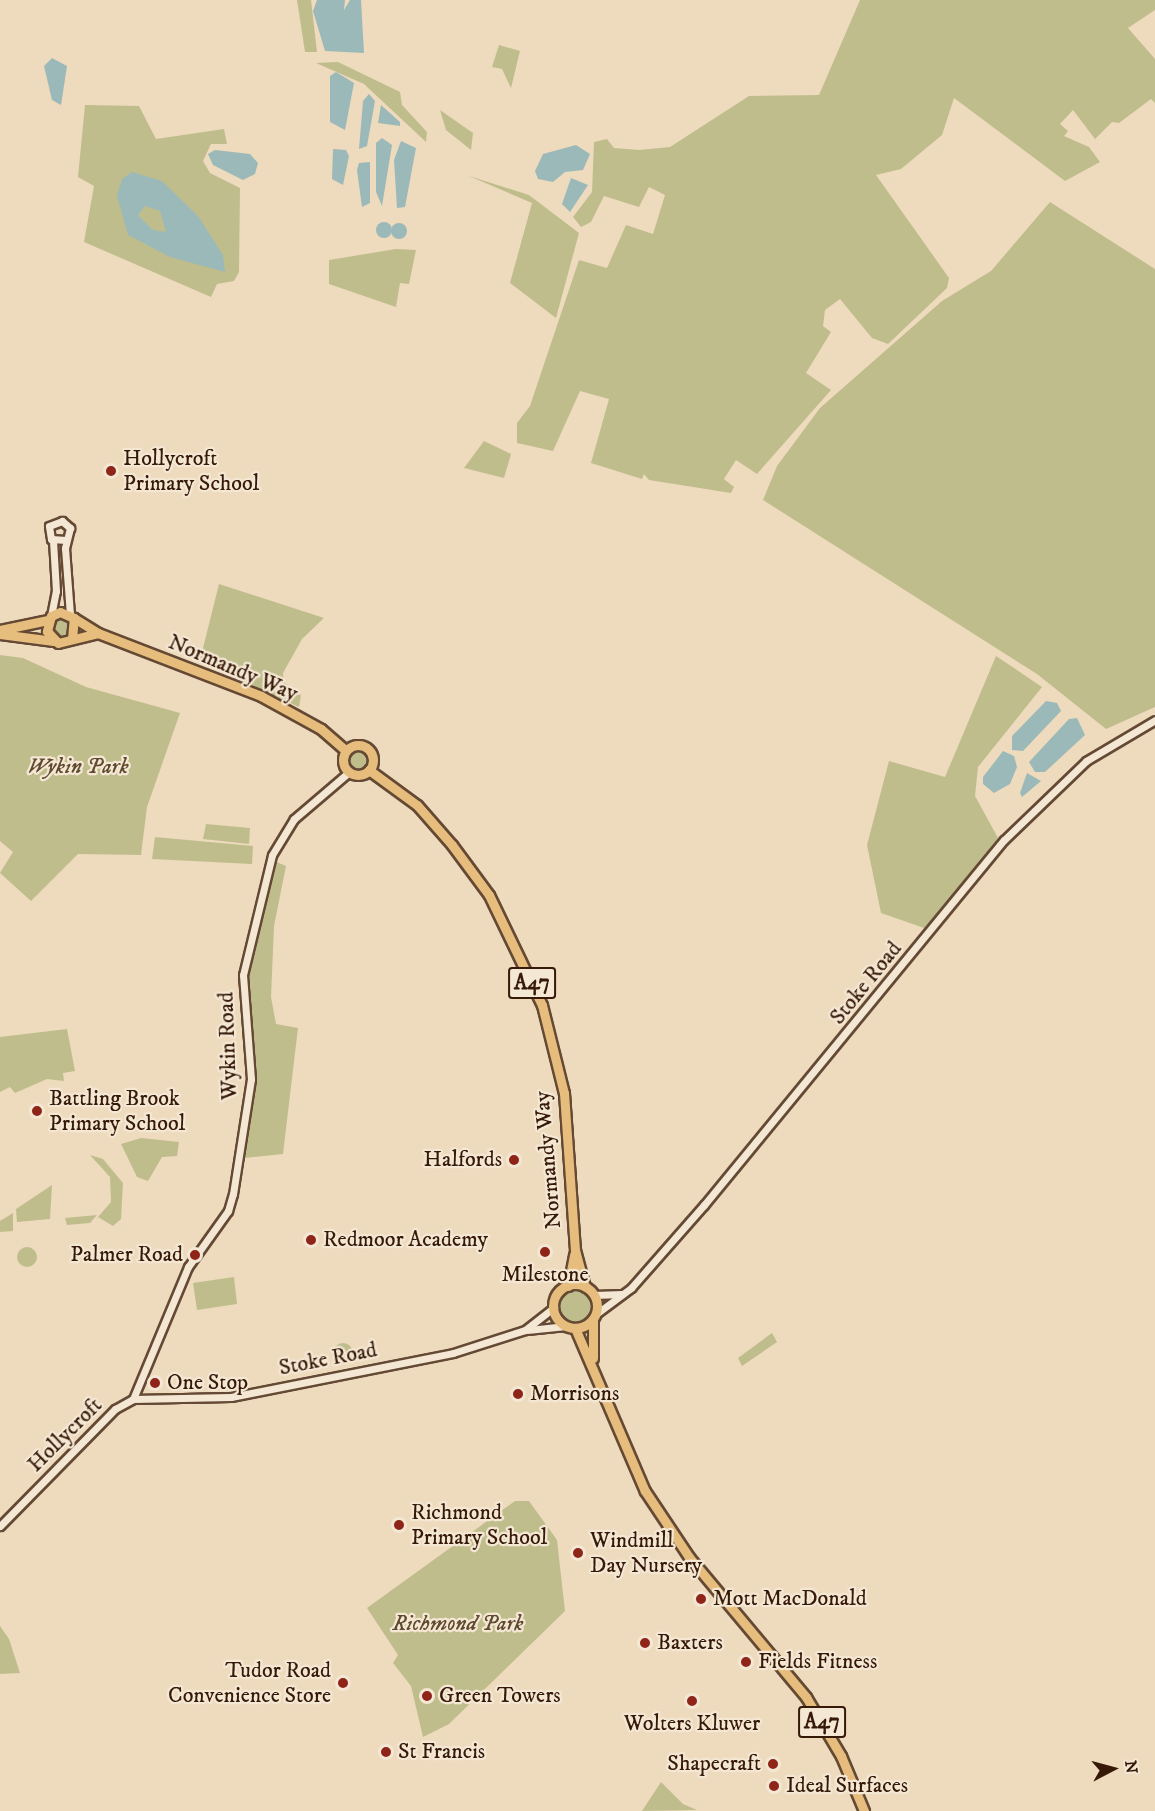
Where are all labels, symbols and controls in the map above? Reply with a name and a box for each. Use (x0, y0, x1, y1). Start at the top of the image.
place label: Hollycroft Primary School (123, 445, 259, 496)
marker: Hollycroft Primary School (104, 464, 118, 478)
street label: Normandy Way (164, 629, 302, 707)
park label: Wykin Park (27, 754, 129, 780)
street label: Stoke Road (824, 936, 908, 1030)
road number: A47 (508, 965, 556, 1001)
street label: Wykin Road (213, 992, 243, 1100)
place label: Battling Brook Primary School (49, 1085, 185, 1136)
street label: Normandy Way (529, 1090, 567, 1230)
marker: Battling Brook Primary School (30, 1104, 44, 1118)
place label: Halfords (424, 1147, 502, 1173)
marker: Halfords (507, 1153, 521, 1167)
place label: Redmoor Academy (323, 1227, 488, 1253)
marker: Redmoor Academy (304, 1233, 318, 1247)
place label: Palmer Road (70, 1242, 183, 1268)
marker: Milestone (538, 1245, 552, 1259)
marker: Palmer Road (188, 1248, 202, 1262)
place label: Milestone (501, 1262, 589, 1288)
street label: Stoke Road (277, 1337, 379, 1381)
place label: One Stop (167, 1370, 248, 1396)
marker: One Stop (148, 1376, 162, 1390)
place label: Morrisons (530, 1381, 619, 1407)
marker: Morrisons (511, 1387, 525, 1401)
street label: Hollycroft (22, 1392, 108, 1478)
place label: Richmond Primary School (411, 1499, 547, 1550)
marker: Richmond Primary School (392, 1518, 406, 1532)
place label: Windmill Day Nursery (590, 1527, 702, 1579)
marker: Windmill Day Nursery (571, 1546, 585, 1560)
place label: Mott MacDonald (713, 1586, 867, 1612)
marker: Mott MacDonald (694, 1592, 708, 1606)
park label: Richmond Park (392, 1611, 524, 1637)
place label: Baxters (657, 1630, 723, 1656)
marker: Baxters (638, 1636, 652, 1650)
place label: Fields Fitness (758, 1649, 877, 1675)
marker: Fields Fitness (739, 1655, 753, 1669)
place label: Tudor Road Convenience Store (168, 1657, 331, 1708)
marker: Tudor Road Convenience Store (336, 1676, 350, 1690)
place label: Green Towers (439, 1683, 561, 1709)
marker: Green Towers (420, 1689, 434, 1703)
marker: Wolters Kluwer (685, 1694, 699, 1708)
road number: A47 (798, 1704, 846, 1740)
place label: Wolters Kluwer (624, 1711, 760, 1737)
place label: St Francis (398, 1739, 485, 1765)
north arrow (1083, 1739, 1143, 1799)
marker: St Francis (379, 1745, 393, 1759)
place label: Shapecraft (667, 1751, 761, 1777)
marker: Shapecraft (766, 1757, 780, 1771)
text: N (1120, 1760, 1142, 1775)
place label: Ideal Surfaces (786, 1773, 908, 1799)
marker: Ideal Surfaces (767, 1779, 781, 1793)

